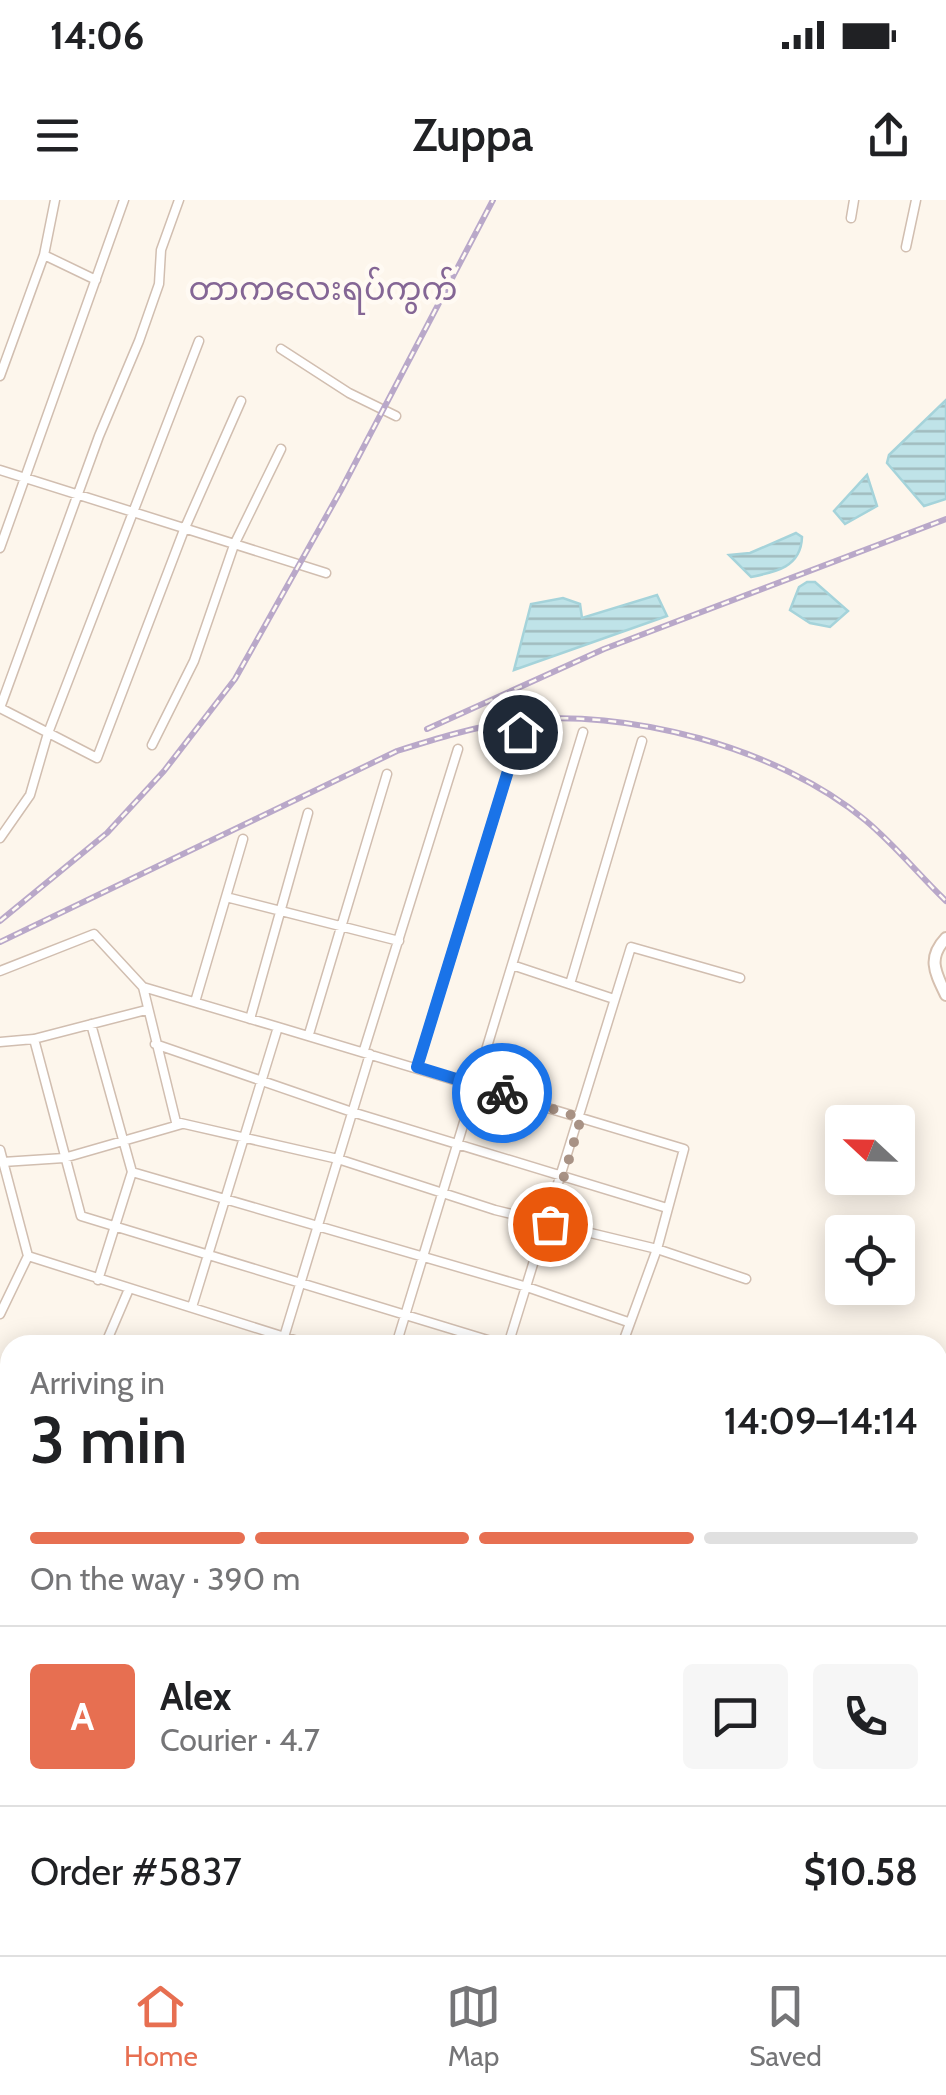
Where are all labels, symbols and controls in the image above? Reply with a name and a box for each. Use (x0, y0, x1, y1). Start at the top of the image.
text: 14:06 (50, 12, 144, 59)
icon: menu (30, 108, 85, 163)
text: Zuppa (413, 108, 533, 162)
icon: share (861, 108, 916, 163)
district label: တာကလေးရပ်ကွက် (189, 266, 458, 315)
pin (478, 690, 563, 775)
icon: home (493, 705, 548, 760)
courier (452, 1043, 552, 1143)
icon: bike (475, 1066, 530, 1121)
north arrow (825, 1105, 915, 1195)
map controls (825, 1105, 915, 1305)
pin (508, 1182, 593, 1267)
icon: bag (523, 1197, 578, 1252)
button: locate (825, 1215, 915, 1305)
text: Arriving in (30, 1363, 165, 1402)
text: 14:09–14:14 (724, 1397, 918, 1444)
text: 3 min (30, 1400, 187, 1479)
text: On the way · 390 m (30, 1559, 300, 1598)
button: chat (683, 1664, 788, 1769)
button: phone (813, 1664, 918, 1769)
text: Alex (160, 1673, 231, 1720)
text: A (71, 1693, 94, 1740)
text: Courier · 4.7 (160, 1720, 320, 1759)
text: Order #5837 (30, 1848, 242, 1895)
text: $10.58 (804, 1848, 918, 1895)
tab: Home (124, 1979, 198, 2073)
tab: Map (446, 1979, 501, 2073)
tab: Saved (749, 1979, 822, 2073)

